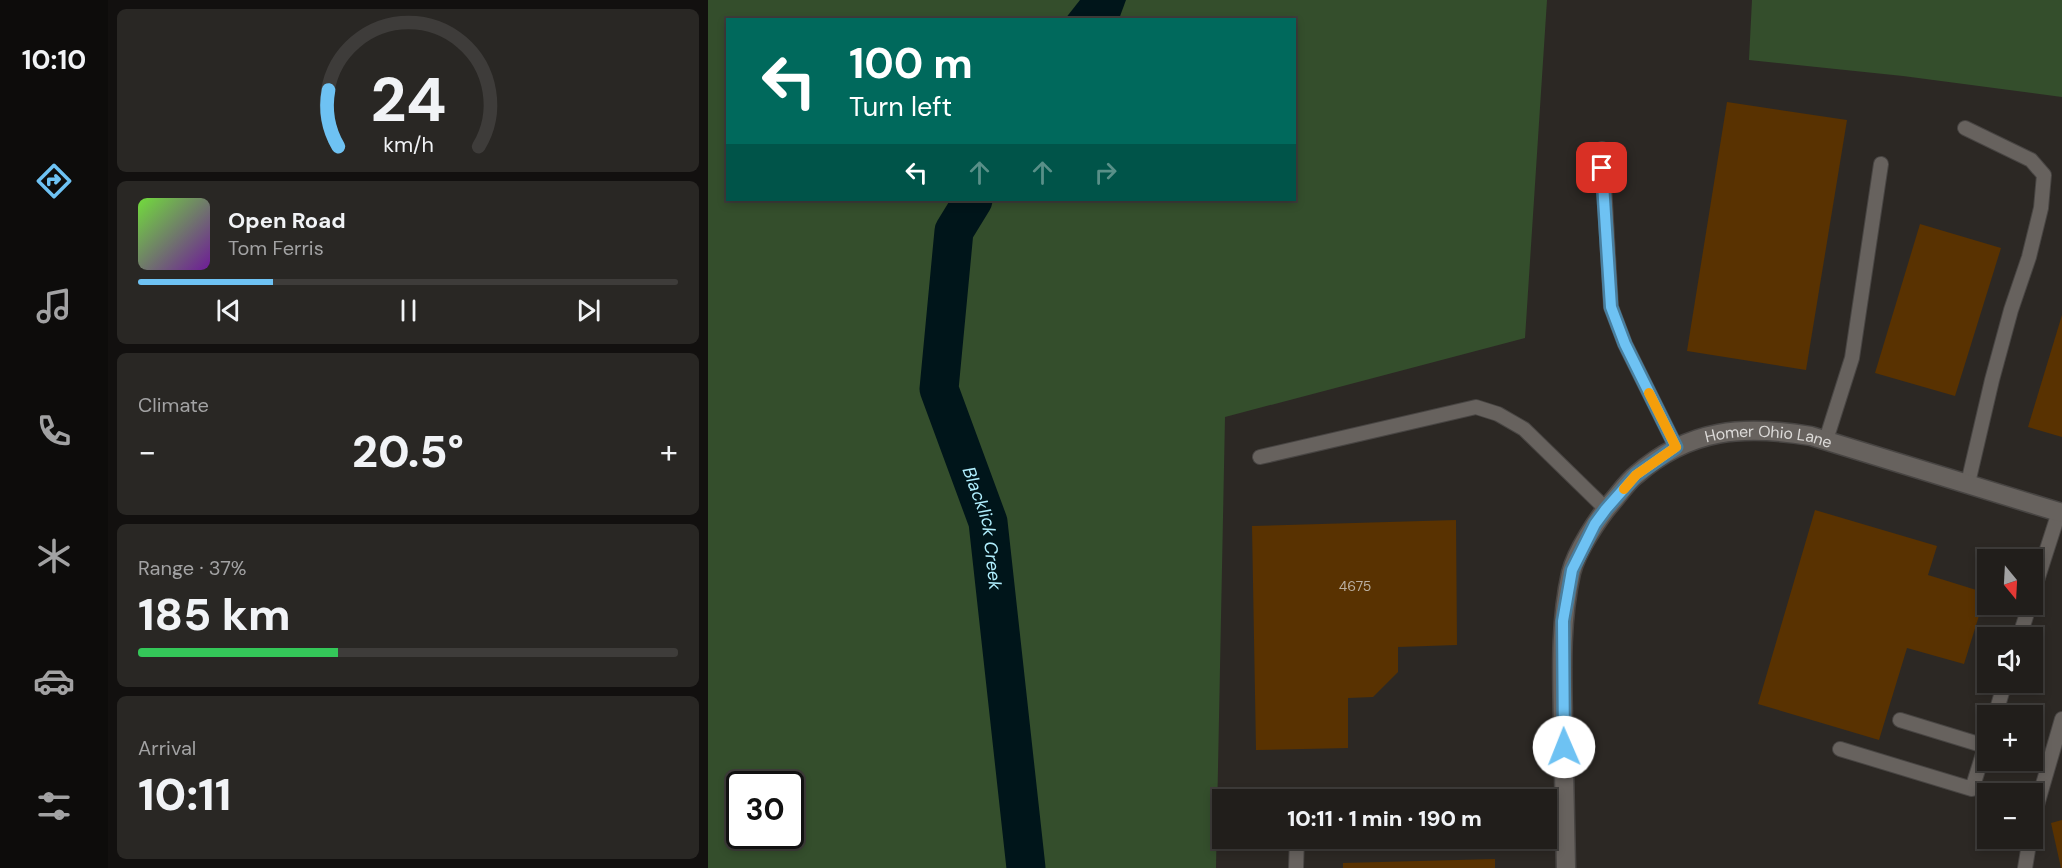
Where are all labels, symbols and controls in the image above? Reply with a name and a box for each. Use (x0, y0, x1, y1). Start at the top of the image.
text: 100 m (849, 36, 973, 91)
text: 10:10 (22, 42, 86, 77)
icon: left (750, 42, 828, 120)
text: 24 (370, 60, 446, 141)
text: Turn left (849, 89, 952, 124)
text: km/h (383, 132, 433, 160)
pin (1576, 142, 1627, 193)
icon: arrive (1585, 151, 1618, 184)
icon: left (900, 156, 933, 189)
icon: ahead (963, 156, 996, 189)
icon: ahead (1026, 156, 1059, 189)
icon: right (1089, 156, 1122, 189)
icon: directions (33, 160, 75, 202)
text: Open Road (228, 206, 346, 235)
text: Tom Ferris (228, 235, 324, 261)
icon: music (33, 285, 75, 327)
icon: previous (212, 294, 245, 327)
icon: pause (392, 294, 425, 327)
icon: next (572, 294, 605, 327)
text: Climate (138, 392, 209, 418)
icon: phone (33, 410, 75, 452)
street label: Homer Ohio Lane (1702, 420, 1835, 452)
text: 20.5° (352, 422, 464, 481)
text: − (138, 430, 156, 473)
text: + (660, 430, 678, 473)
water label: Blacklick Creek (957, 463, 1007, 592)
icon: climate (33, 535, 75, 577)
north arrow (1977, 549, 2043, 615)
map controls (1977, 549, 2043, 849)
text: Range · 37% (138, 555, 247, 581)
house number: 4675 (1339, 577, 1371, 595)
text: 185 km (138, 585, 291, 644)
button: sound (1977, 627, 2043, 693)
icon: car (33, 660, 75, 702)
button: + (1977, 705, 2043, 771)
position arrow (1532, 715, 1596, 779)
text: Arrival (138, 735, 196, 761)
text: 10:11 (138, 765, 231, 824)
speed limit sign: 30 (726, 771, 804, 849)
button: − (1977, 783, 2043, 849)
icon: filters (33, 785, 75, 827)
text: 10:11 · 1 min · 190 m (1287, 804, 1482, 833)

